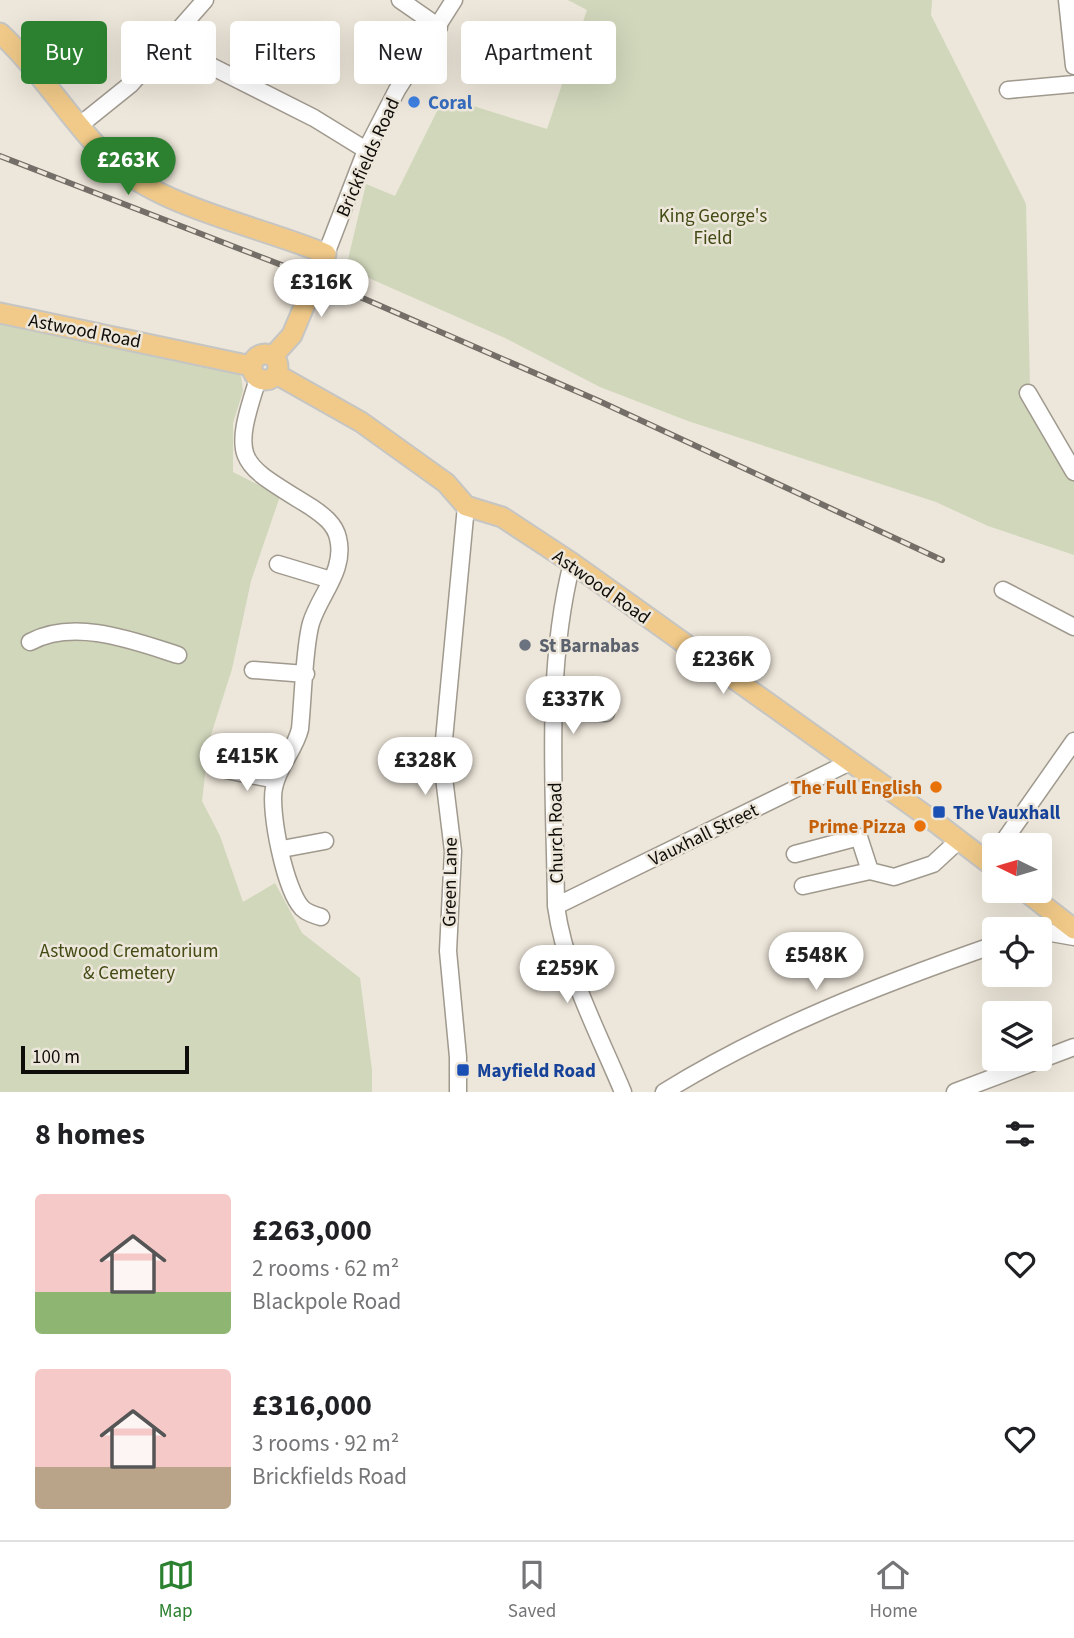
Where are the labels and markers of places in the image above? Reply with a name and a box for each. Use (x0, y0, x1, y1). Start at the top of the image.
place label: Coral (428, 90, 473, 117)
marker: Coral (406, 94, 422, 110)
pin: £263K (79, 138, 177, 197)
pin: £316K (272, 260, 370, 319)
place label: St Barnabas (539, 633, 639, 660)
pin: £236K (674, 636, 772, 696)
marker: St Barnabas (517, 637, 533, 653)
pin: £337K (524, 676, 622, 736)
pin: £415K (198, 734, 296, 793)
pin: £328K (376, 738, 474, 797)
place label: The Full English (791, 775, 922, 802)
marker: The Full English (928, 779, 944, 795)
place label: The Vauxhall (953, 800, 1061, 827)
marker: The Vauxhall (931, 804, 947, 820)
place label: Prime Pizza (808, 814, 906, 841)
marker: Prime Pizza (912, 818, 928, 834)
pin: £548K (767, 932, 865, 992)
pin: £259K (518, 946, 616, 1005)
place label: Mayfield Road (477, 1058, 596, 1085)
marker: Mayfield Road (455, 1062, 471, 1078)

